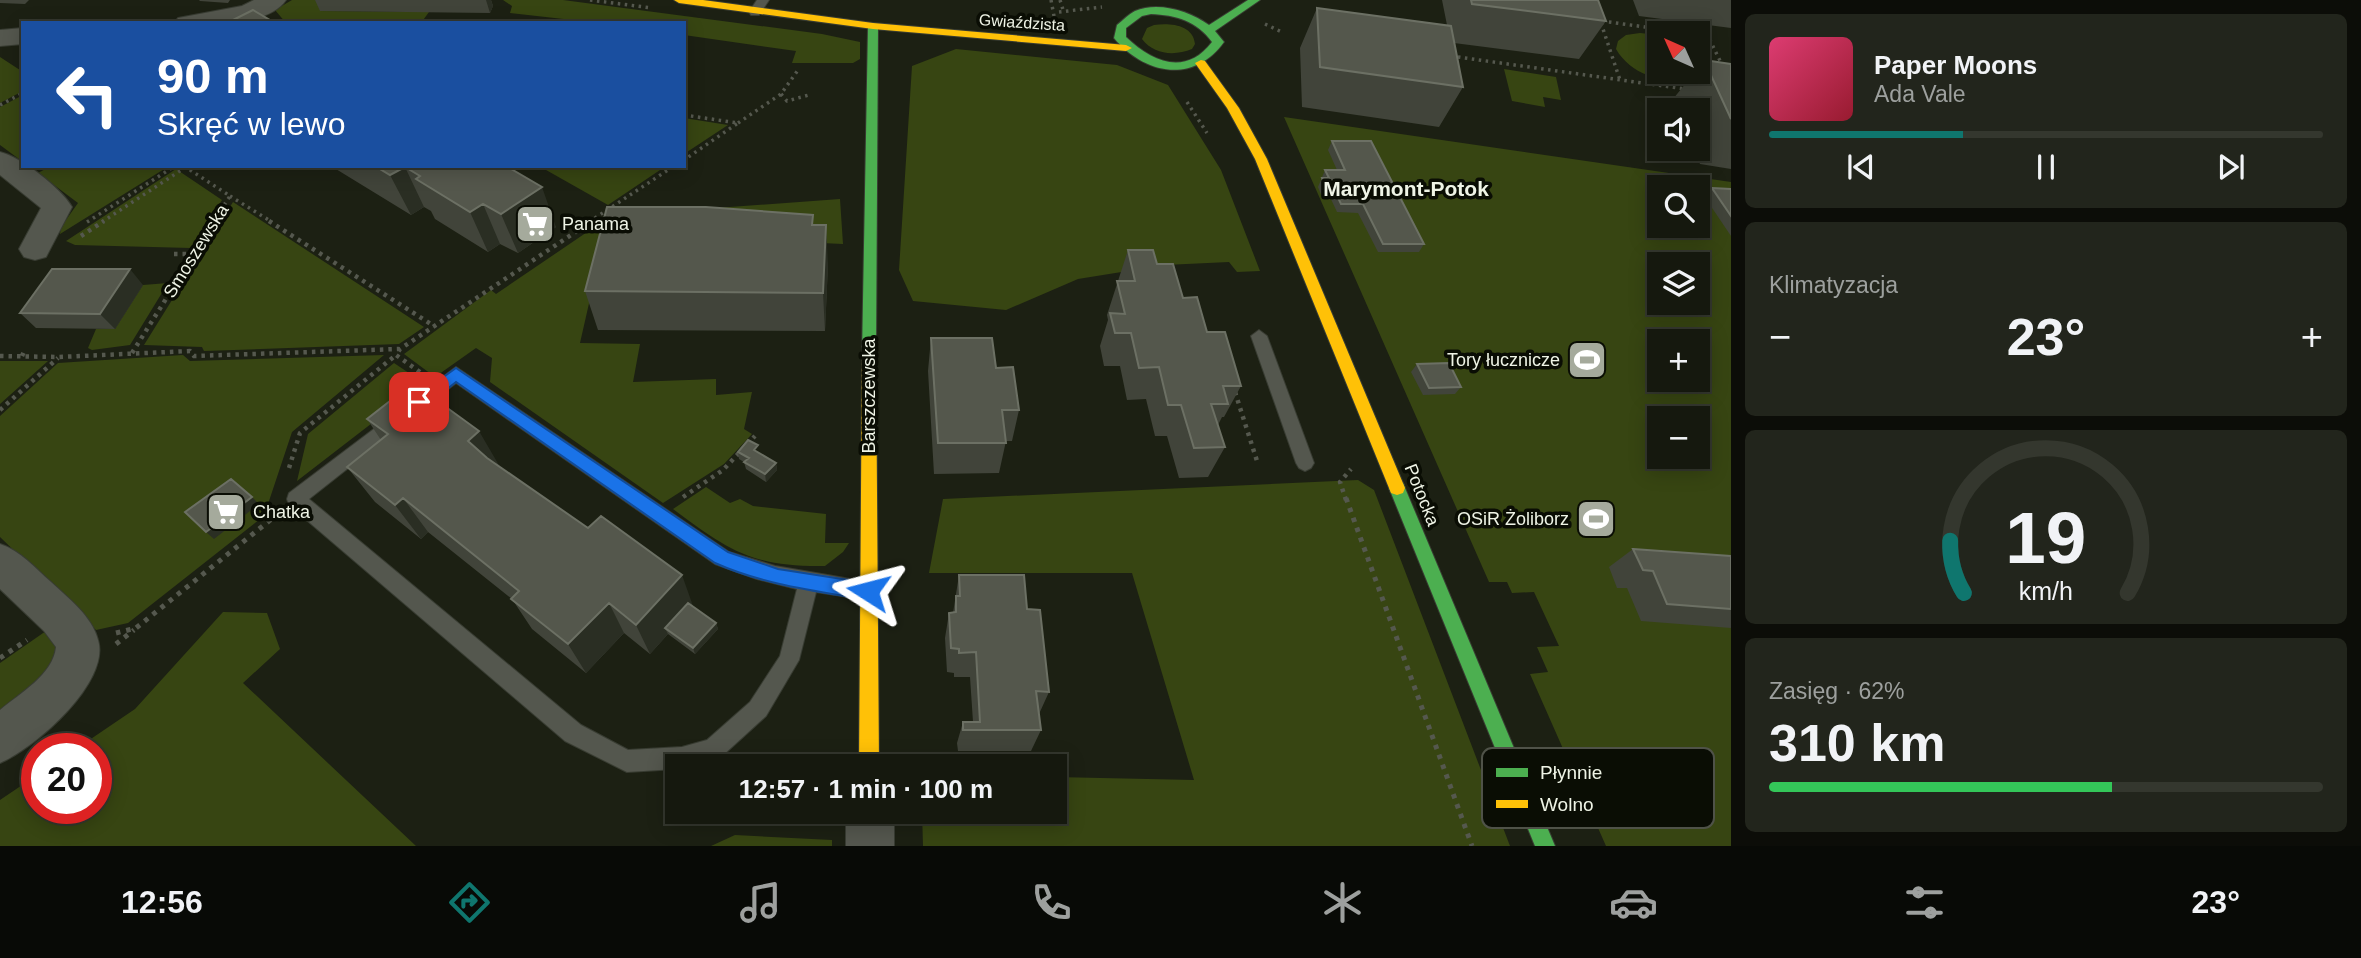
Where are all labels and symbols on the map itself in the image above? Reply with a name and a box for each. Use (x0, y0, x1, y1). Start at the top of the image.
street label: Gwiaździsta (978, 11, 1066, 34)
north arrow (1647, 21, 1710, 84)
district label: Marymont-Potok (1323, 177, 1489, 200)
street label: Smoszewska (159, 200, 233, 301)
supermarket icon: Panama (514, 203, 556, 245)
place label: Panama (562, 214, 630, 234)
street label: Barszczewska (859, 337, 879, 454)
sports icon: Tory łucznicze (1566, 339, 1608, 381)
place label: Tory łucznicze (1447, 350, 1560, 370)
pin (389, 372, 449, 432)
street label: Potocka (1401, 461, 1444, 530)
supermarket icon: Chatka (205, 491, 247, 533)
sports icon: OSiR Żoliborz (1575, 498, 1617, 540)
place label: Chatka (253, 502, 311, 522)
place label: OSiR Żoliborz (1457, 509, 1569, 529)
position arrow (831, 554, 905, 628)
speed limit sign: 20 (21, 733, 112, 824)
legend (1482, 748, 1714, 828)
text: Płynnie (1540, 762, 1602, 783)
text: Wolno (1540, 794, 1594, 815)

